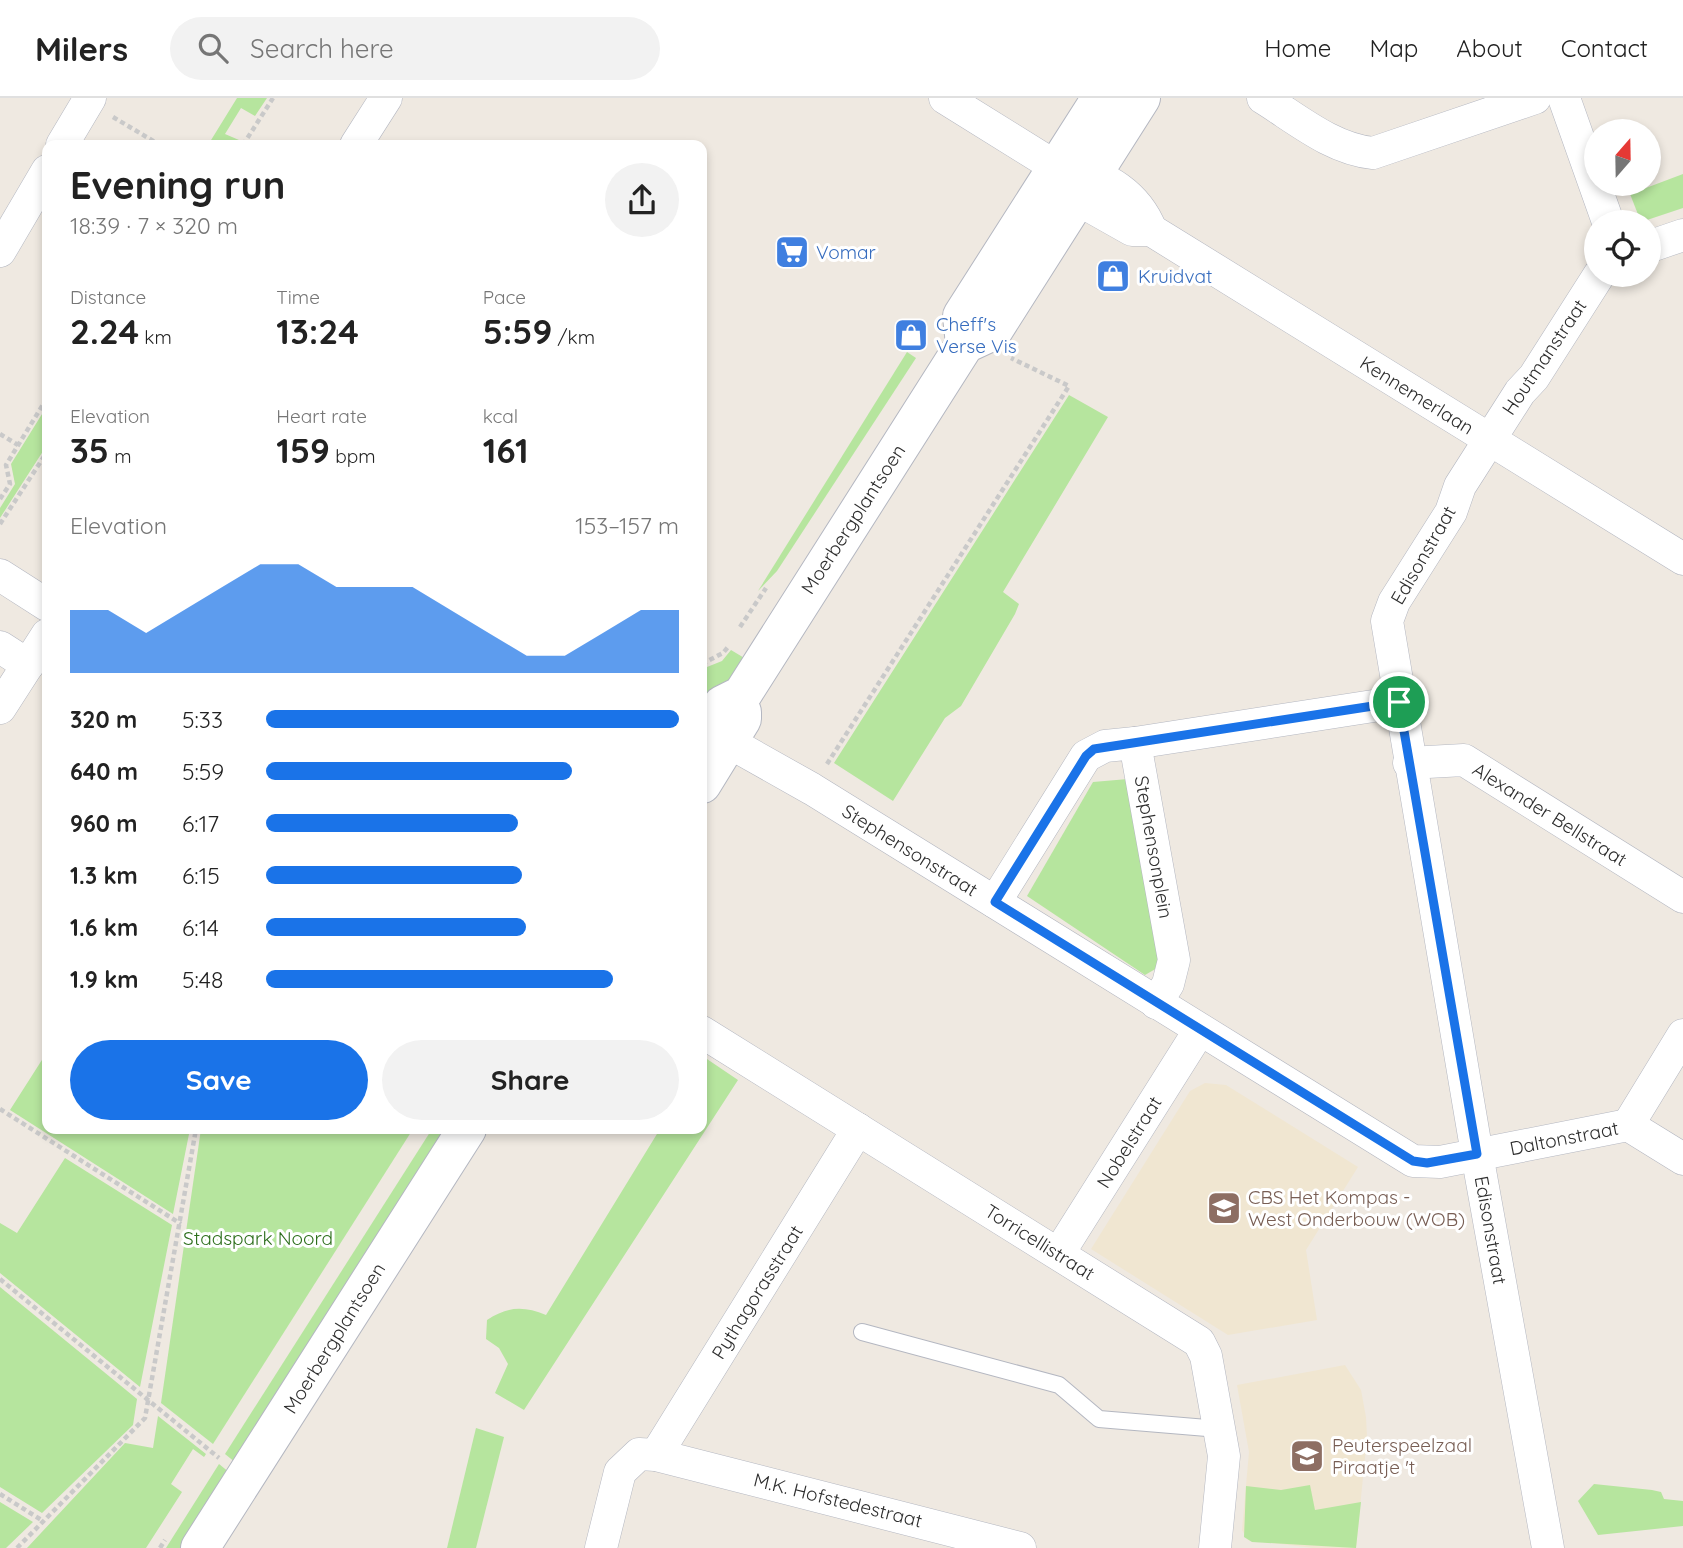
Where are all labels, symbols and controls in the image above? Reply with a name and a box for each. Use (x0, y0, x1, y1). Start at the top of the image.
search box (170, 17, 660, 80)
text: Milers (35, 28, 128, 69)
icon: search (194, 29, 232, 67)
text: Search here (250, 32, 394, 65)
text: Home (1264, 33, 1331, 63)
text: Map (1369, 33, 1418, 63)
text: About (1456, 33, 1523, 63)
text: Contact (1561, 33, 1648, 63)
north arrow (1584, 119, 1661, 196)
map controls (1584, 119, 1661, 287)
text: Evening run (70, 161, 285, 209)
button: share (605, 163, 679, 237)
button: locate (1584, 210, 1661, 287)
text: 18:39 · 7 × 320 m (70, 211, 238, 240)
supermarket icon: Vomar (773, 233, 811, 271)
place label: Vomar (816, 240, 877, 264)
shop icon: Kruidvat (1094, 257, 1132, 295)
place label: Kruidvat (1138, 264, 1212, 288)
text: Distance (70, 285, 146, 309)
text: Time (276, 285, 320, 309)
text: Pace (483, 285, 526, 309)
street label: Houtmanstraat (1496, 295, 1592, 419)
text: 2.24 (70, 309, 139, 353)
text: 13:24 (276, 309, 359, 353)
text: 5:59 (483, 309, 552, 353)
place label: Cheff's Verse Vis (936, 312, 1017, 358)
shop icon: Cheff's Verse Vis (892, 316, 930, 354)
text: km (139, 325, 172, 349)
text: /km (552, 325, 595, 349)
street label: Kennemerlaan (1356, 350, 1478, 440)
text: Elevation (70, 404, 150, 428)
text: Heart rate (276, 404, 367, 428)
text: kcal (483, 404, 518, 428)
text: 35 (70, 428, 109, 472)
text: 159 (276, 428, 330, 472)
text: 161 (483, 428, 529, 472)
street label: Moerbergplantsoen (796, 440, 910, 598)
text: m (109, 444, 131, 468)
text: bpm (330, 444, 376, 468)
street label: Edisonstraat (1385, 501, 1461, 609)
text: Elevation (70, 511, 167, 540)
text: 153–157 m (575, 511, 679, 540)
pin (1369, 672, 1429, 732)
icon: arrive (1380, 683, 1418, 721)
text: 320 m (70, 705, 137, 734)
text: 5:33 (182, 705, 223, 734)
text: 640 m (70, 757, 138, 786)
text: 5:59 (182, 757, 224, 786)
street label: Alexander Bellstraat (1468, 757, 1632, 871)
street label: Stephensonplein (1130, 774, 1178, 920)
street label: Stephensonstraat (838, 799, 982, 901)
text: 960 m (70, 809, 138, 838)
text: 6:17 (182, 809, 219, 838)
text: 1.3 km (70, 861, 138, 890)
text: 6:15 (182, 861, 220, 890)
text: 1.6 km (70, 913, 138, 942)
text: 6:14 (182, 913, 219, 942)
text: 1.9 km (70, 965, 138, 994)
text: 5:48 (182, 965, 223, 994)
button: Save (70, 1040, 368, 1120)
button: Share (382, 1040, 679, 1120)
street label: Nobelstraat (1091, 1092, 1167, 1192)
street label: Daltonstraat (1508, 1116, 1620, 1160)
street label: Edisonstraat (1470, 1174, 1512, 1286)
place label: CBS Het Kompas - West Onderbouw (WOB) (1248, 1185, 1465, 1231)
school or university icon: CBS Het Kompas - West Onderbouw (WOB) (1205, 1189, 1243, 1227)
street label: Torricellistraat (981, 1199, 1099, 1285)
street label: Pythagorasstraat (706, 1221, 808, 1363)
park label: Stadspark Noord (183, 1226, 333, 1250)
street label: Moerbergplantsoen (278, 1258, 390, 1418)
place label: Peuterspeelzaal Piraatje 't (1332, 1433, 1472, 1479)
school or university icon: Peuterspeelzaal Piraatje 't (1288, 1437, 1326, 1475)
street label: M.K. Hofstedestraat (751, 1467, 925, 1533)

